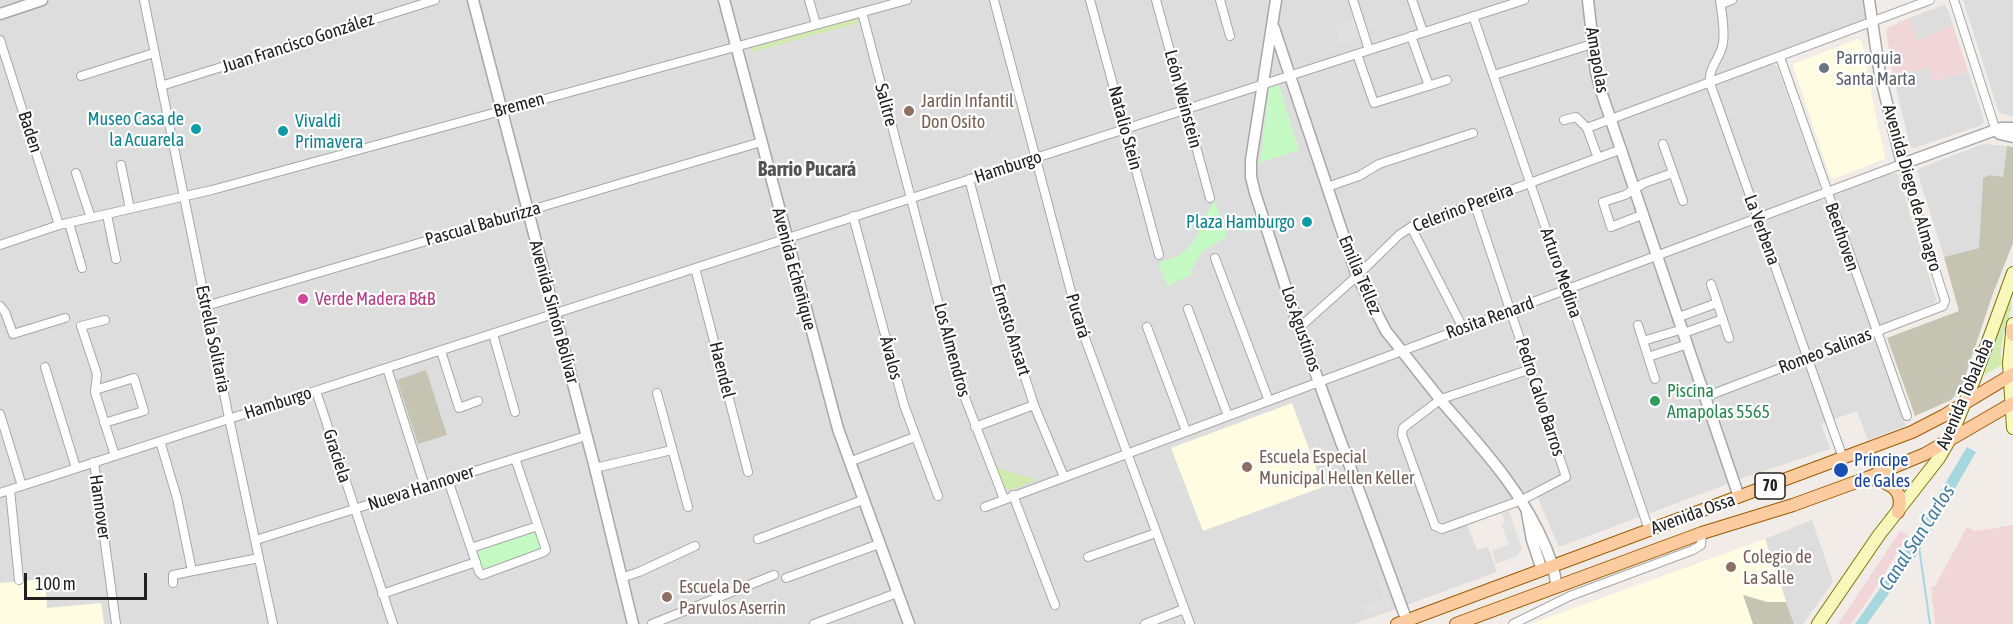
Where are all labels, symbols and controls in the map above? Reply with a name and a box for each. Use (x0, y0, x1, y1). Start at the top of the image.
street label: Juan Francisco González (219, 8, 377, 78)
street label: Amapolas (1581, 25, 1613, 95)
place label: Parroquia Santa Marta (1836, 47, 1916, 90)
street label: León Weinstein (1160, 48, 1206, 150)
marker: Parroquia Santa Marta (1817, 61, 1831, 75)
street label: Salitre (870, 81, 902, 129)
street label: Natalio Stein (1103, 84, 1147, 172)
street label: Bremen (491, 88, 547, 122)
place label: Jardín Infantil Don Osito (921, 90, 1014, 132)
street label: Avenida Diego de Almagro (1878, 102, 1946, 274)
marker: Jardín Infantil Don Osito (902, 104, 916, 118)
place label: Museo Casa de la Acuarela (88, 108, 184, 150)
street label: Baden (13, 109, 47, 155)
place label: Vivaldi Primavera (295, 110, 363, 152)
marker: Museo Casa de la Acuarela (189, 122, 203, 136)
marker: Vivaldi Primavera (276, 124, 290, 138)
street label: Hamburgo (972, 146, 1044, 188)
district label: Barrio Pucará (758, 158, 856, 182)
street label: Celerino Pereira (1410, 179, 1516, 237)
street label: La Verbena (1739, 192, 1785, 268)
street label: Pascual Baburizza (423, 197, 543, 251)
street label: Beethoven (1820, 200, 1864, 274)
street label: Avenida Echeñique (767, 205, 821, 333)
place label: Plaza Hamburgo (1186, 211, 1295, 233)
marker: Plaza Hamburgo (1300, 215, 1314, 229)
street label: Arturo Medina (1535, 225, 1587, 321)
street label: Emilia Téllez (1334, 232, 1386, 318)
street label: Avenida Simón Bolívar (524, 238, 584, 386)
street label: Ernesto Ansart (987, 282, 1035, 378)
street label: Estrella Solitaria (191, 283, 235, 395)
street label: Los Agustinos (1276, 284, 1326, 374)
place label: Verde Madera B&B (315, 288, 435, 310)
street label: Pucará (1061, 291, 1095, 341)
marker: Verde Madera B&B (296, 292, 310, 306)
street label: Rosita Renard (1443, 292, 1537, 344)
street label: Los Almendros (929, 301, 975, 399)
street label: Romeo Salinas (1776, 323, 1874, 379)
street label: Ávalos (875, 334, 907, 382)
street label: Pedro Calvo Barros (1511, 335, 1569, 459)
street label: Avenida Tobalaba (1932, 335, 1998, 453)
street label: Haendel (705, 340, 739, 400)
place label: Piscina Amapolas 5565 (1667, 380, 1770, 422)
street label: Hamburgo (242, 382, 314, 424)
marker: Piscina Amapolas 5565 (1648, 394, 1662, 408)
street label: Graciela (318, 427, 356, 485)
place label: Escuela Especial Municipal Hellen Keller (1259, 446, 1414, 488)
place label: Príncipe de Gales (1854, 449, 1910, 492)
marker: Escuela Especial Municipal Hellen Keller (1240, 460, 1254, 474)
street label: Nueva Hannover (365, 461, 477, 515)
marker: Príncipe de Gales (1832, 461, 1850, 479)
street label: Hannover (85, 473, 115, 541)
road number: 70 (1755, 473, 1785, 499)
water label: Canal San Carlos (1874, 481, 1960, 595)
street label: Avenida Ossa (1648, 489, 1738, 539)
place label: Colegio de La Salle (1743, 546, 1812, 588)
marker: Colegio de La Salle (1724, 560, 1738, 574)
scale bar (27, 561, 150, 599)
text: 100 m (35, 573, 76, 594)
place label: Escuela De Parvulos Aserrin (679, 576, 786, 618)
marker: Escuela De Parvulos Aserrin (660, 590, 674, 604)

